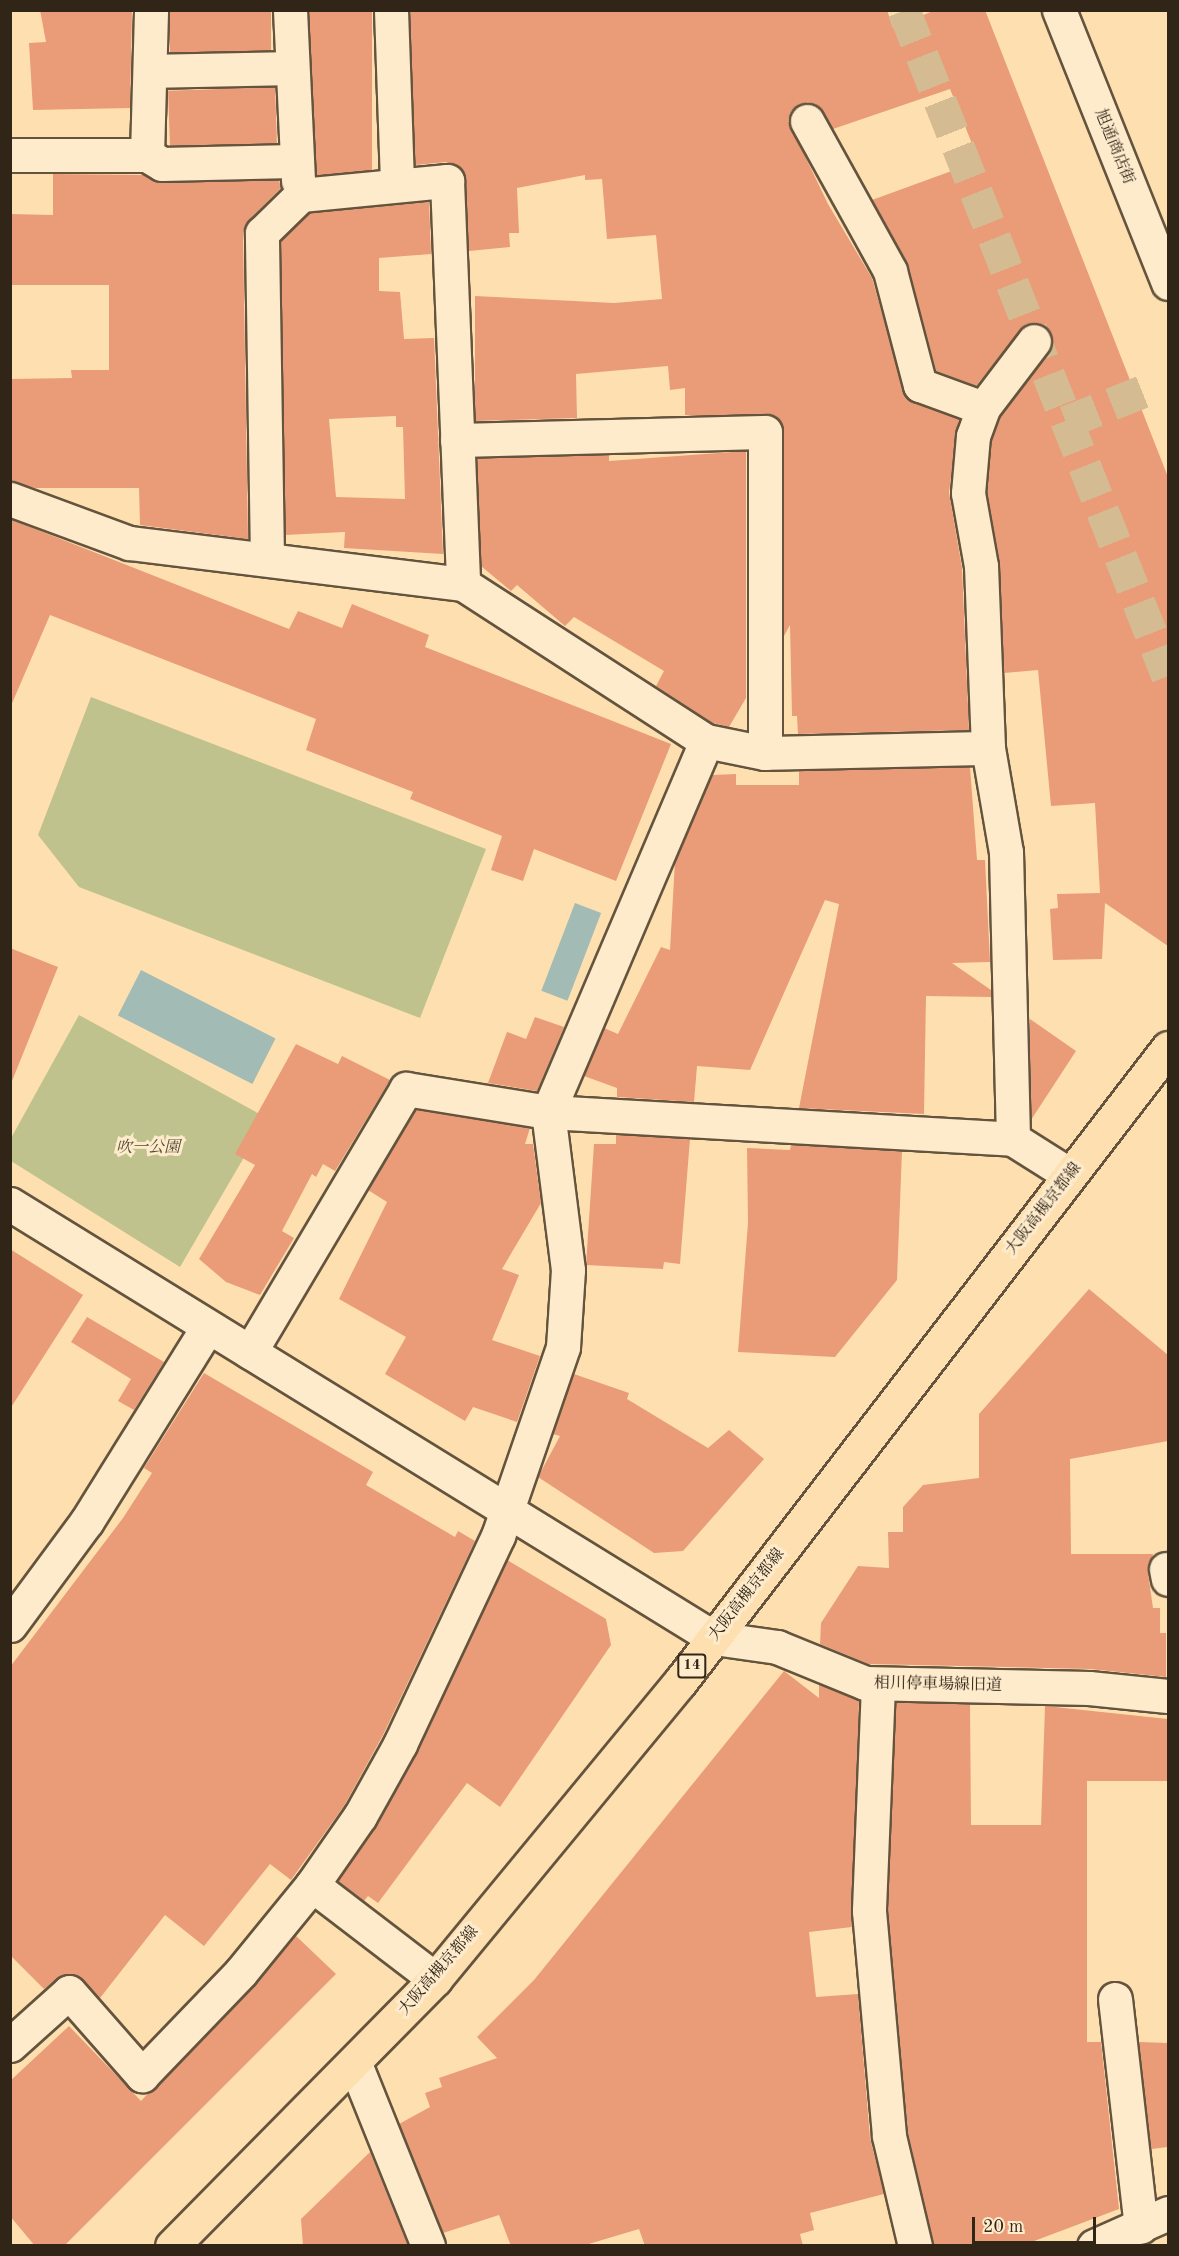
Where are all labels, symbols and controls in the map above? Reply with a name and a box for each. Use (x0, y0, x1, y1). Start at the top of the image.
street label: 旭通商店街 (1090, 106, 1138, 188)
park label: 吹一公園 (116, 1138, 180, 1158)
street label: 大阪高槻京都線 (1002, 1159, 1086, 1259)
street label: 大阪高槻京都線 (705, 1545, 789, 1645)
road number: 14 (677, 1654, 707, 1678)
street label: 相川停車場線旧道 (874, 1674, 1002, 1696)
street label: 大阪高槻京都線 (395, 1922, 483, 2020)
scale bar (975, 2205, 1100, 2243)
text: 20 m (983, 2218, 1023, 2236)

